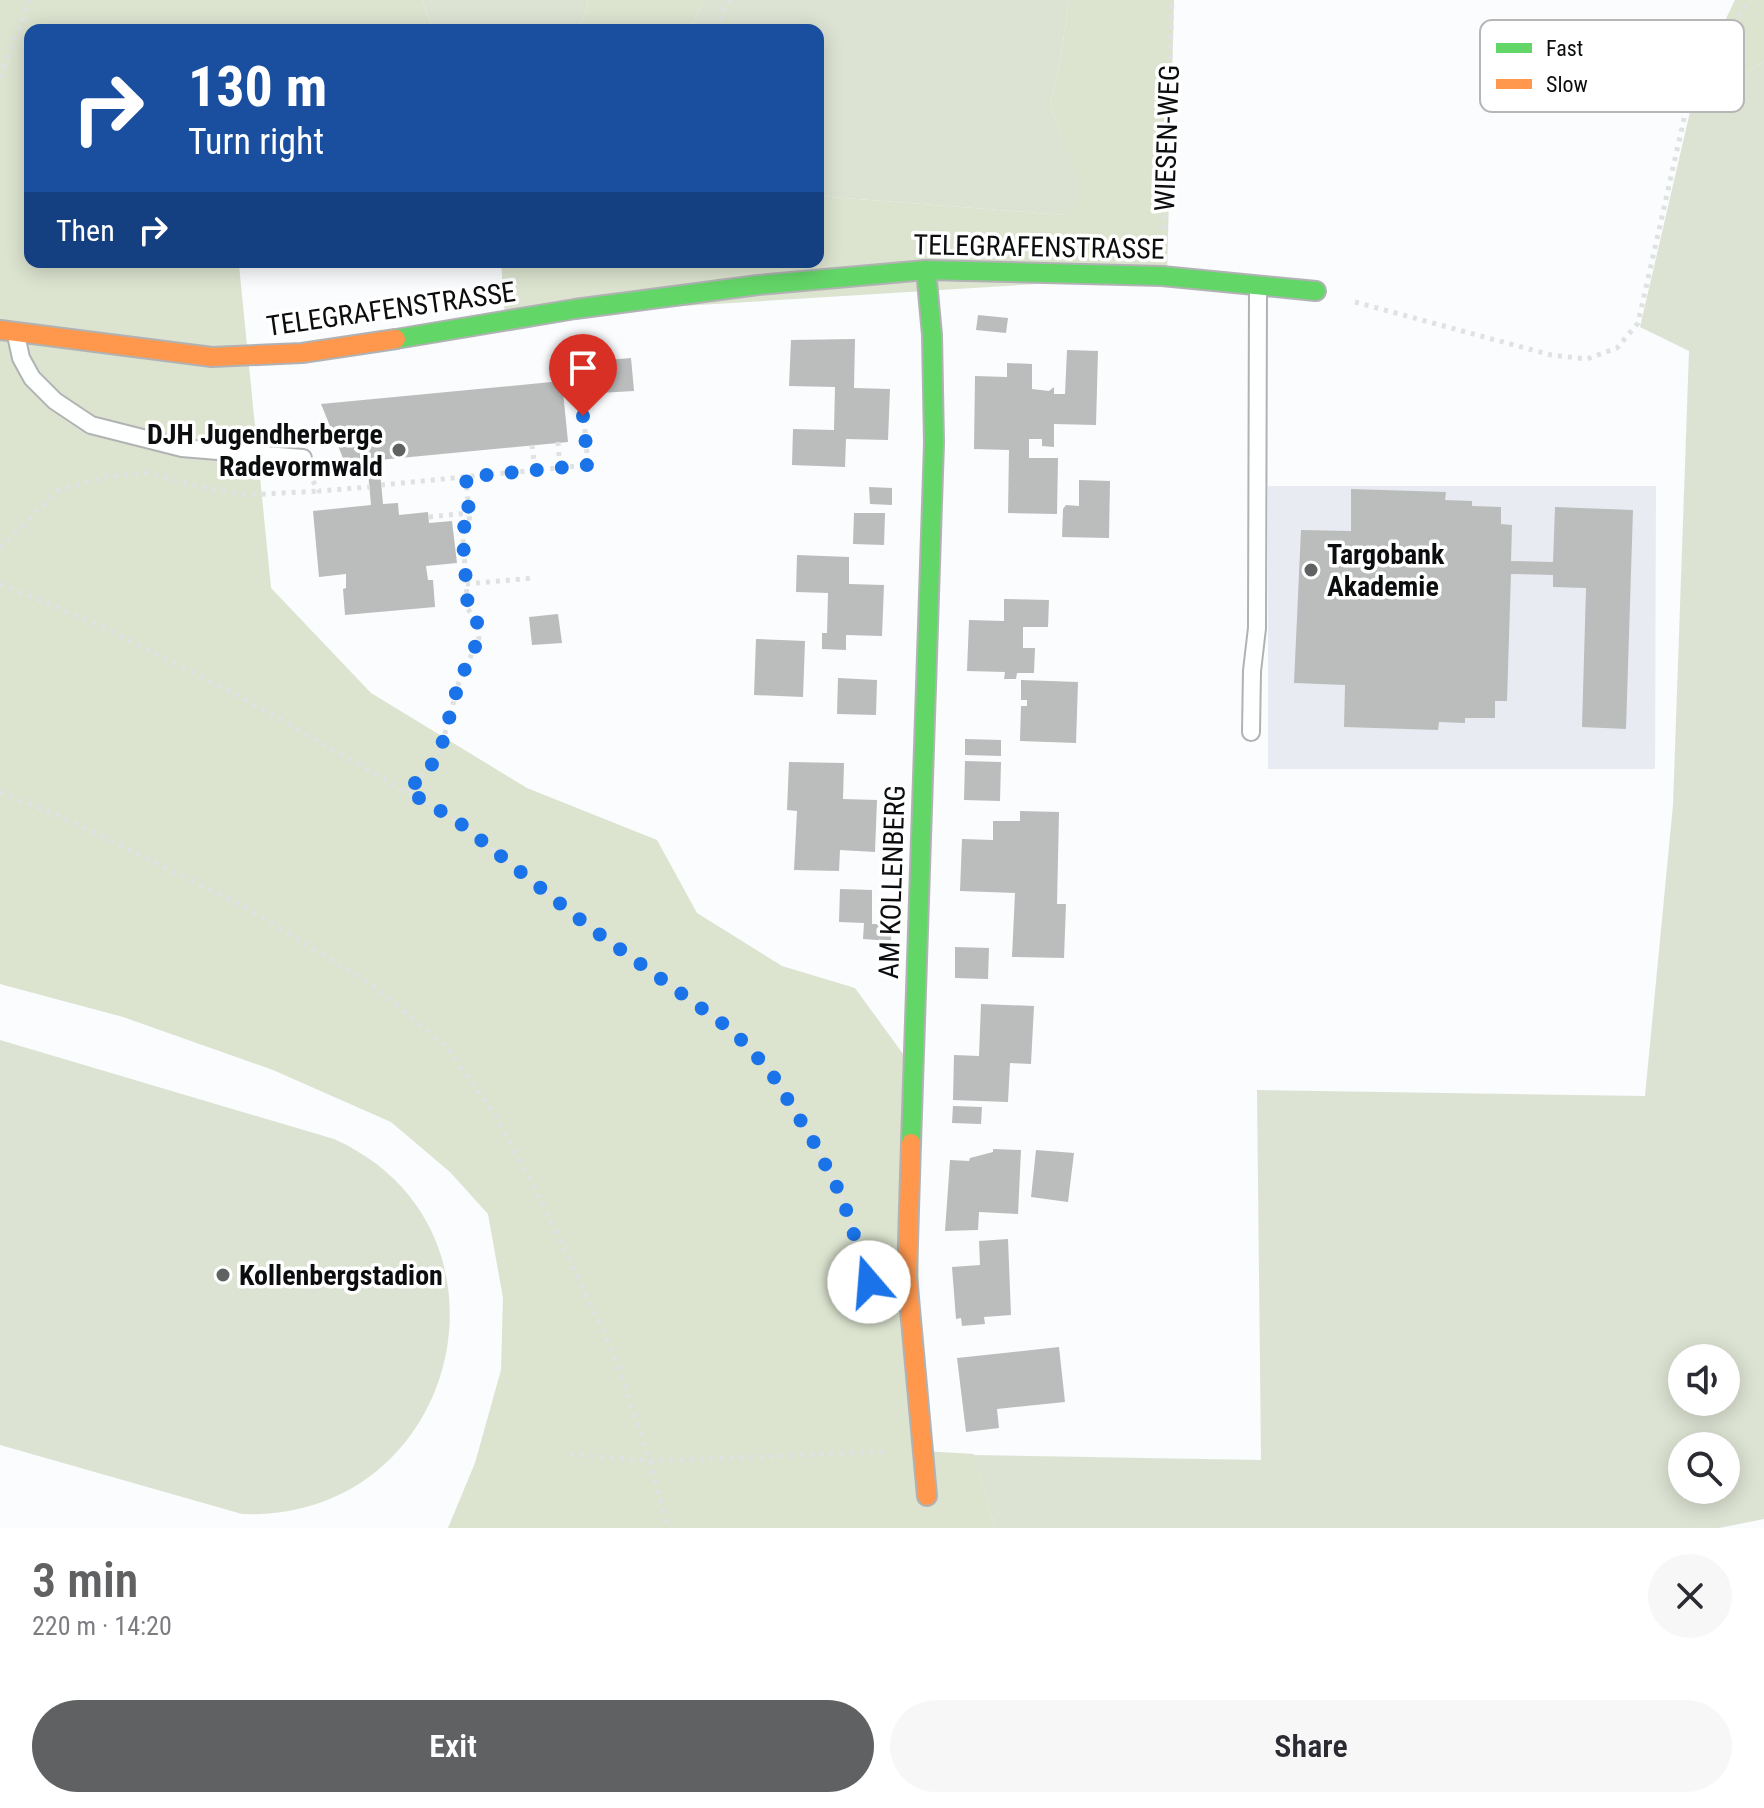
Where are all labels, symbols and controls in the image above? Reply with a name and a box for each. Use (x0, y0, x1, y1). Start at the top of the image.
legend (1480, 20, 1744, 112)
text: Fast (1546, 36, 1583, 61)
text: 130 m (188, 54, 327, 120)
icon: right (56, 56, 160, 160)
street label: WIESEN-WEG (1148, 64, 1186, 212)
text: Slow (1546, 72, 1588, 97)
text: Turn right (188, 121, 324, 163)
icon: right (131, 208, 175, 252)
text: Then (56, 213, 115, 248)
street label: TELEGRAFENSTRASSE (913, 228, 1165, 266)
street label: TELEGRAFENSTRASSE (264, 275, 518, 343)
pin (549, 334, 617, 416)
icon: arrive (561, 346, 605, 390)
place label: DJH Jugendherberge Radevormwald (147, 418, 383, 483)
marker: DJH Jugendherberge Radevormwald (390, 441, 408, 459)
place label: Targobank Akademie (1327, 538, 1445, 603)
marker: Targobank Akademie (1302, 561, 1320, 579)
street label: AM KOLLENBERG (872, 785, 912, 979)
position arrow (827, 1240, 911, 1324)
place label: Kollenbergstadion (239, 1259, 443, 1292)
marker: Kollenbergstadion (214, 1266, 232, 1284)
map controls (1668, 1344, 1740, 1504)
button: sound (1668, 1344, 1740, 1416)
button: search (1668, 1432, 1740, 1504)
text: 3 min (32, 1552, 138, 1609)
button: close (1648, 1554, 1732, 1638)
text: 220 m · 14:20 (32, 1611, 172, 1641)
button: Exit (32, 1700, 874, 1792)
button: Share (890, 1700, 1732, 1792)

